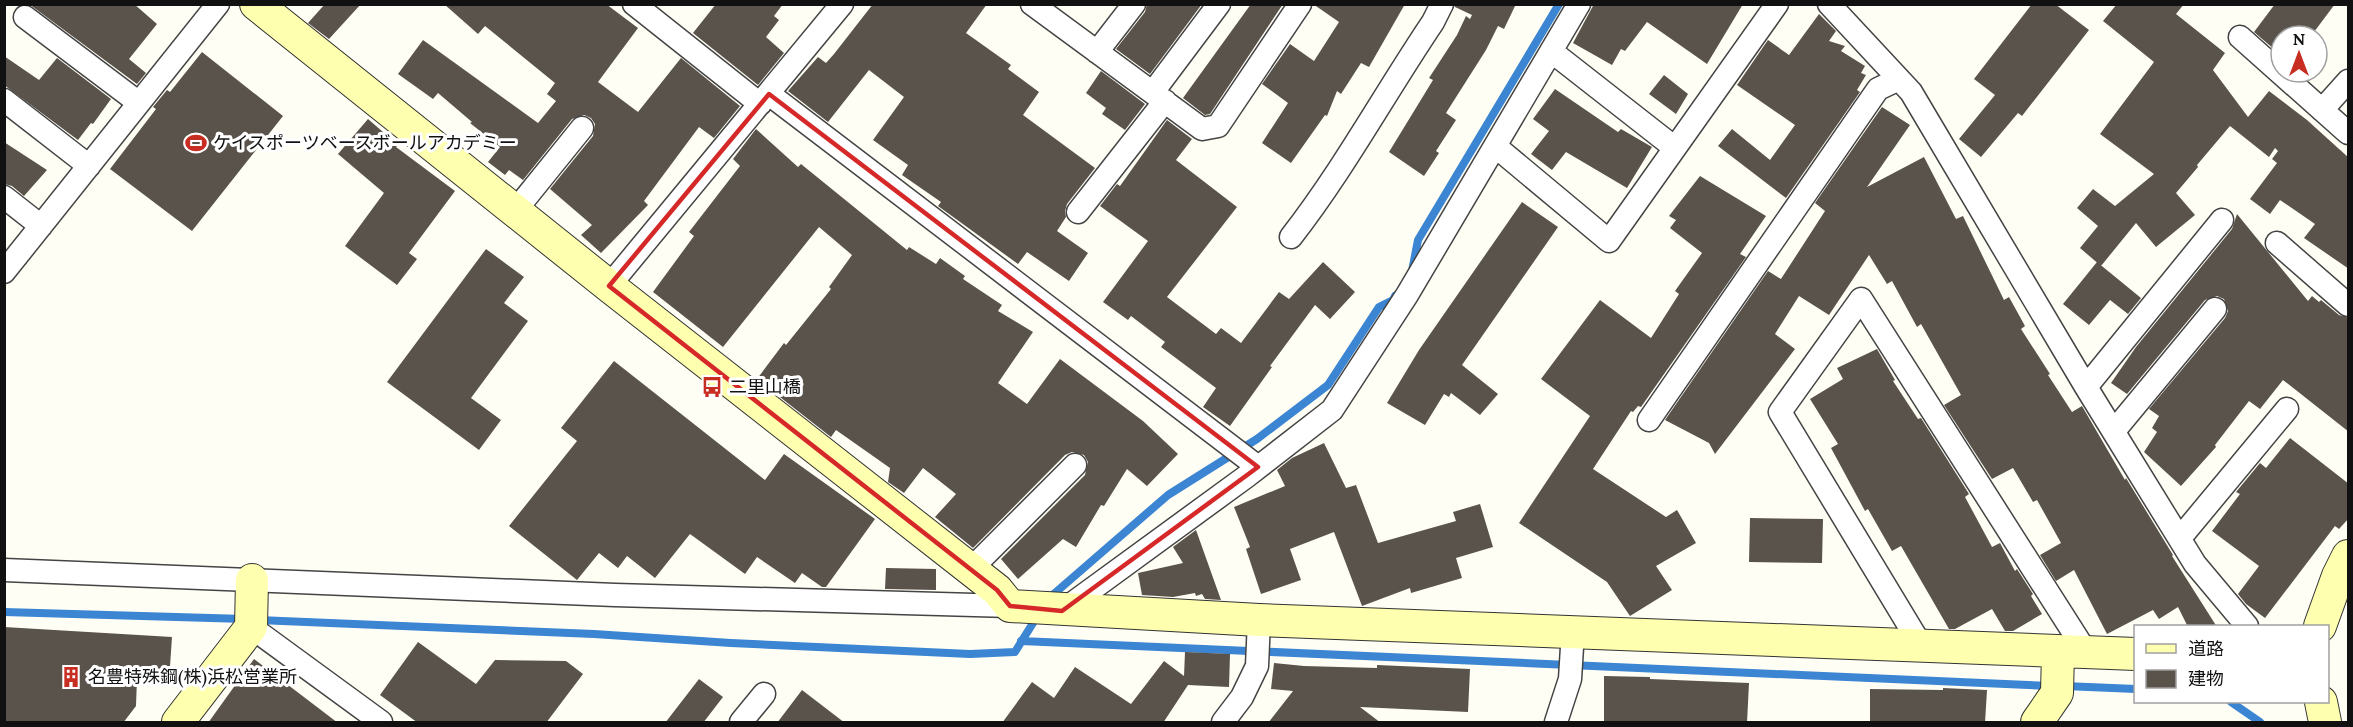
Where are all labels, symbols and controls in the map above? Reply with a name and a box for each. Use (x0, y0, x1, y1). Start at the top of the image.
north arrow (2269, 24, 2329, 84)
text: N (2293, 29, 2305, 49)
sports icon: ケイスポーツベースボールアカデミー (184, 131, 208, 155)
place label: ケイスポーツベースボールアカデミー (213, 131, 517, 154)
bus stop icon: 二里山橋 (700, 375, 724, 399)
place label: 二里山橋 (729, 375, 801, 398)
legend (2134, 625, 2329, 703)
text: 道路 (2188, 637, 2224, 660)
building icon: 名豊特殊鋼(株)浜松営業所 (59, 665, 83, 689)
place label: 名豊特殊鋼(株)浜松営業所 (88, 665, 297, 688)
text: 建物 (2188, 667, 2224, 690)

